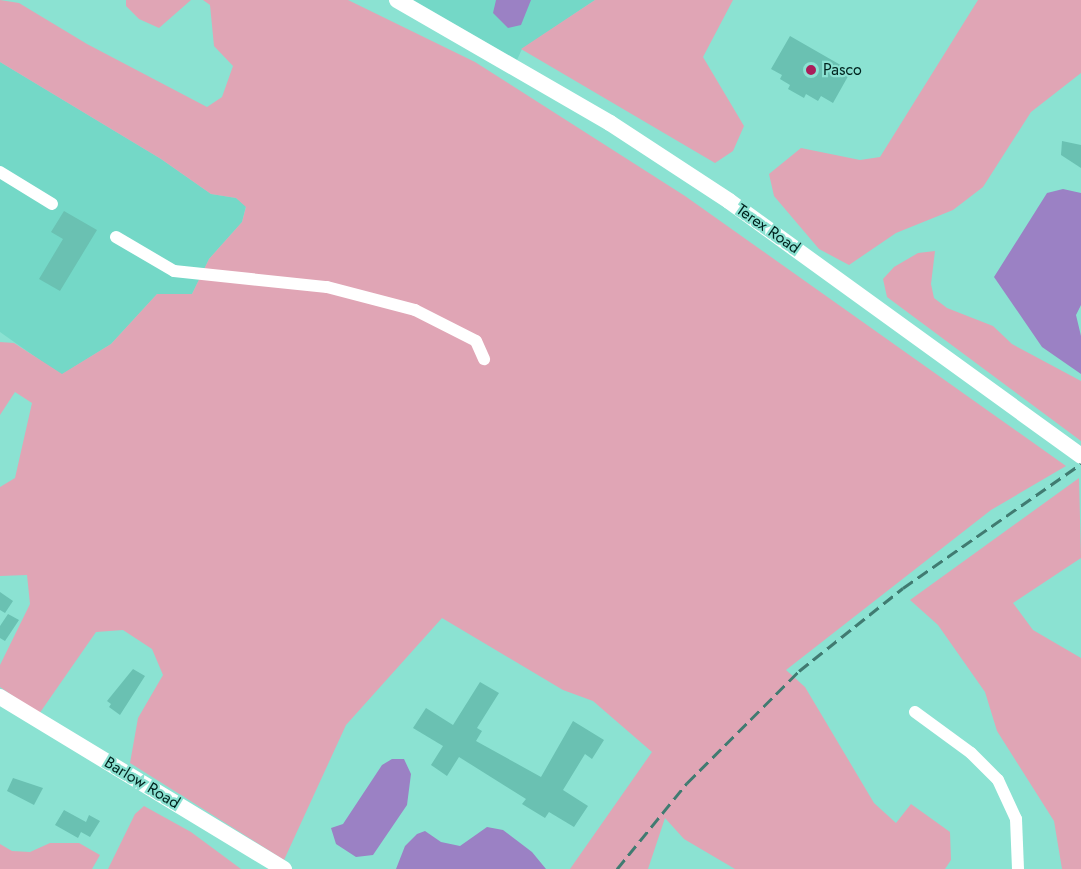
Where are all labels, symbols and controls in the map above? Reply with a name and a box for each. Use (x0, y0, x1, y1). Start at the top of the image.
place label: Pasco (823, 60, 862, 80)
marker: Pasco (804, 63, 818, 77)
street label: Terex Road (732, 200, 804, 258)
street label: Barlow Road (101, 753, 183, 813)

